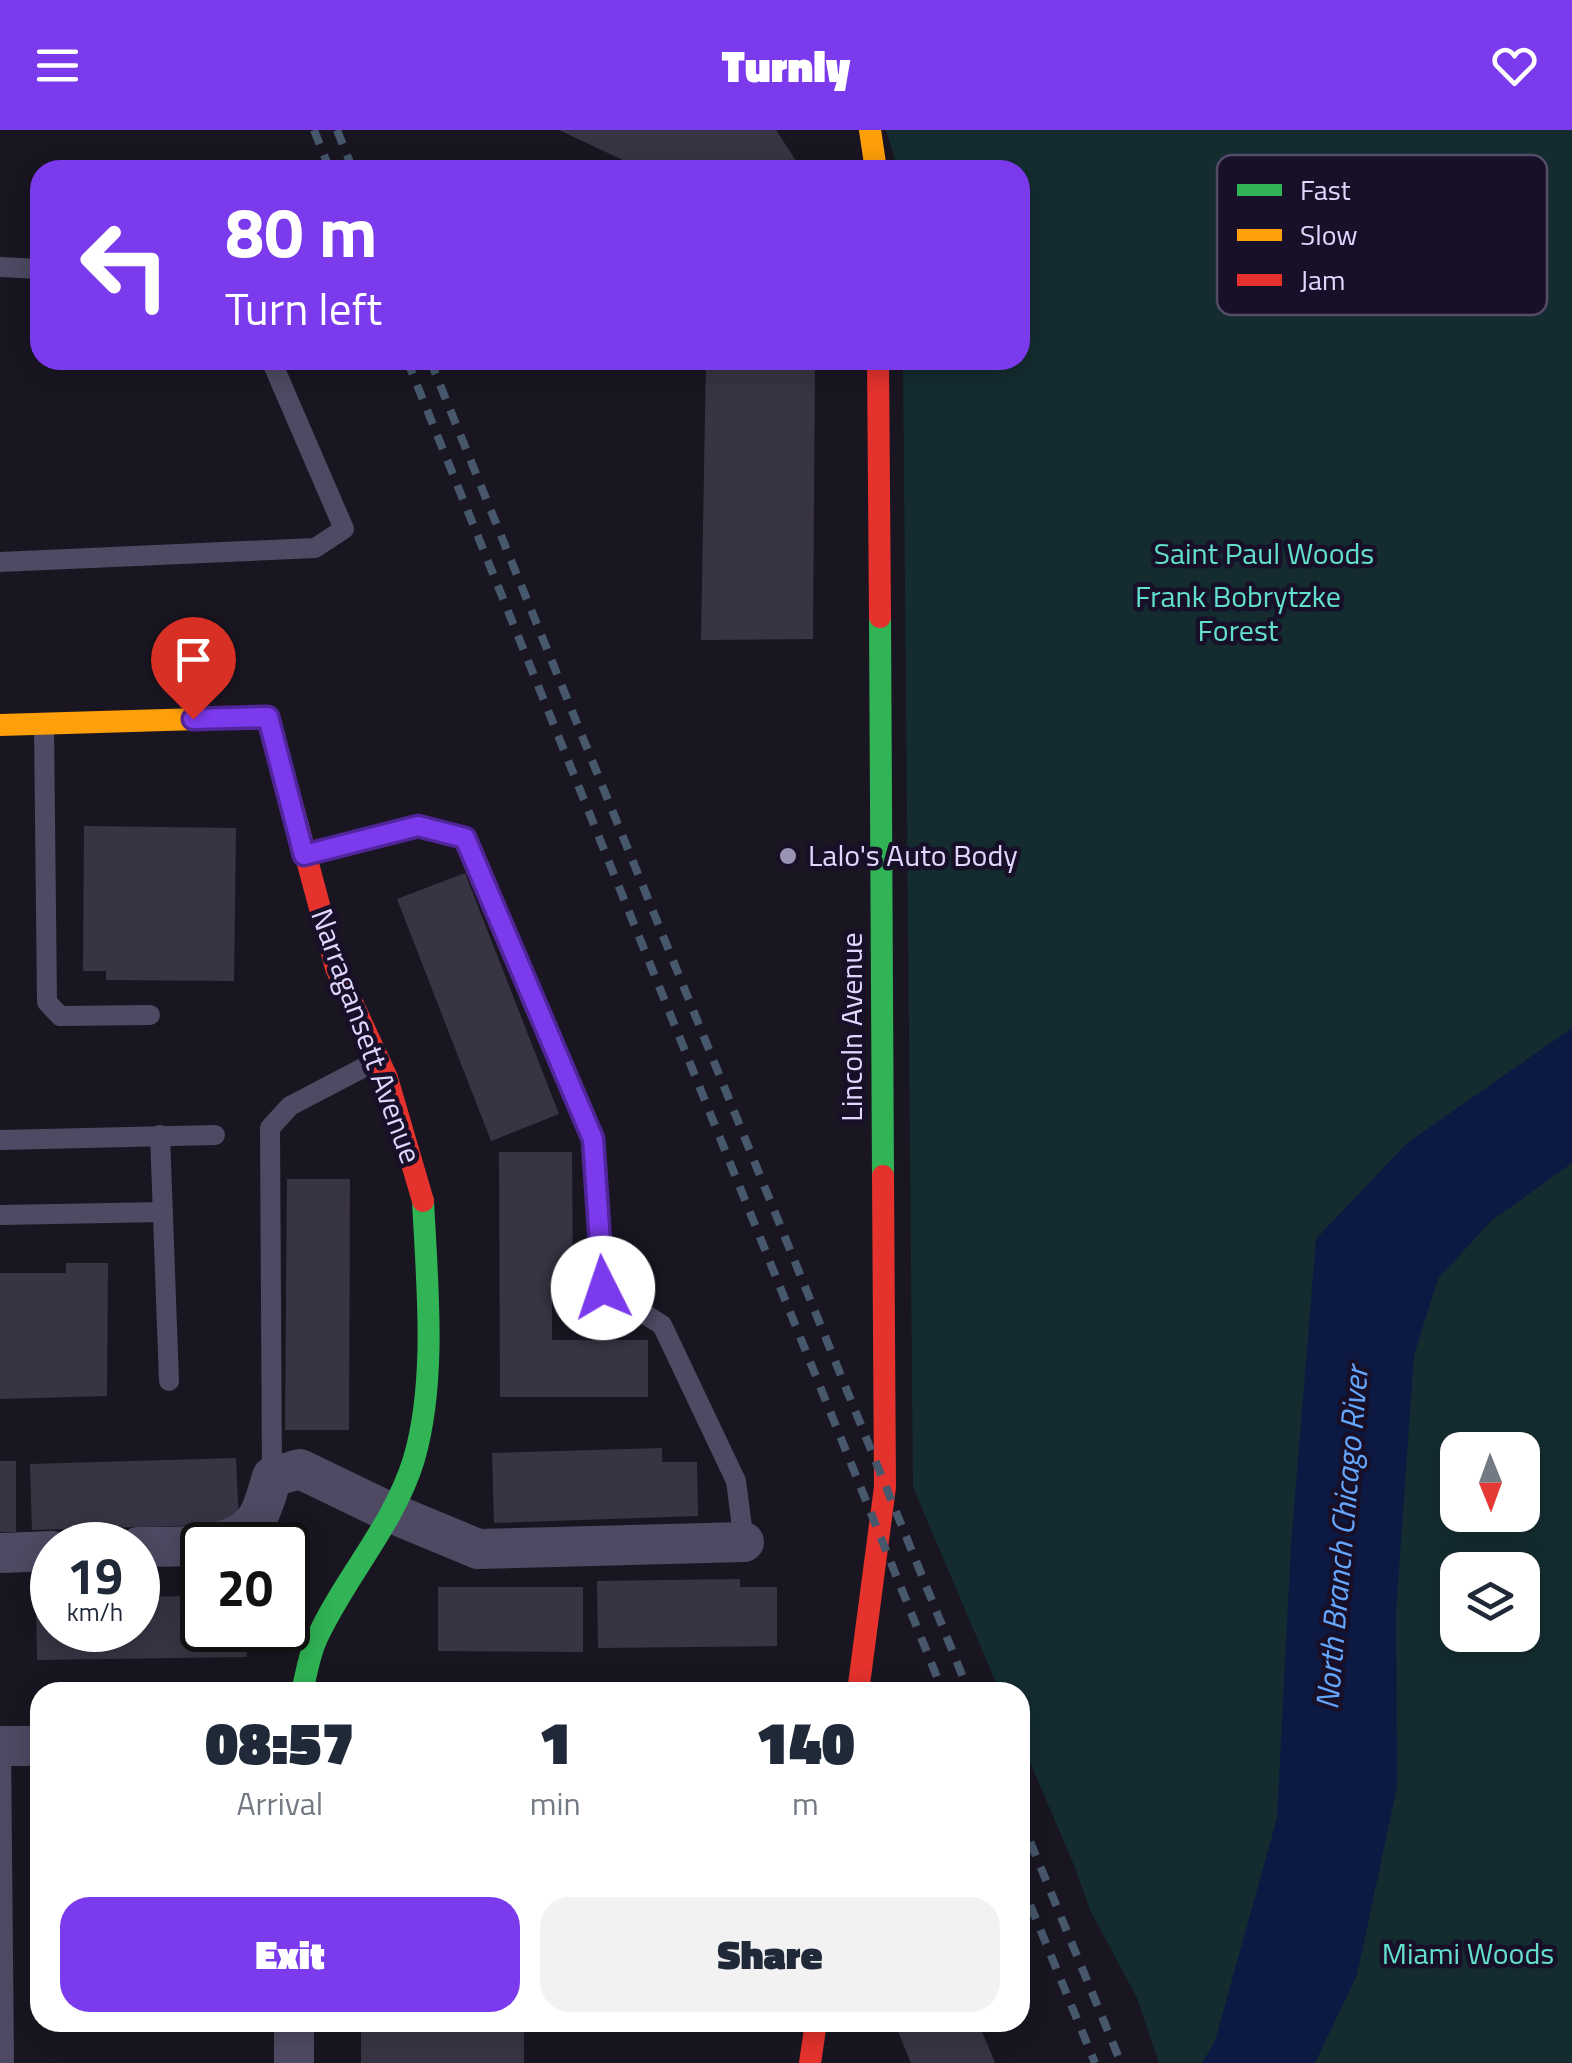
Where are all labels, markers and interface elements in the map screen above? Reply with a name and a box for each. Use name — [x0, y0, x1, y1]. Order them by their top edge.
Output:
text: Turnly — [722, 31, 850, 99]
icon: menu — [30, 38, 85, 93]
icon: heart — [1487, 38, 1542, 93]
legend — [1217, 155, 1547, 315]
text: Fast — [1300, 168, 1351, 211]
text: 80 m — [225, 178, 378, 284]
icon: left — [60, 200, 190, 330]
text: Slow — [1300, 213, 1358, 256]
text: Jam — [1300, 258, 1346, 301]
text: Turn left — [225, 274, 382, 342]
park label: Saint Paul Woods — [1154, 530, 1374, 576]
park label: Frank Bobrytzke Forest — [1135, 573, 1341, 653]
pin — [151, 617, 236, 720]
icon: arrive — [166, 632, 221, 687]
place label: Lalo's Auto Body — [808, 832, 1018, 878]
marker: Lalo's Auto Body — [777, 845, 799, 867]
street label: Narragansett Avenue — [299, 902, 434, 1170]
street label: Lincoln Avenue — [828, 932, 874, 1122]
position arrow — [551, 1236, 655, 1340]
water label: North Branch Chicago River — [1302, 1361, 1380, 1711]
north arrow — [1440, 1432, 1540, 1532]
map controls — [1440, 1432, 1540, 1652]
speed limit sign: 20 — [180, 1522, 310, 1652]
text: 19 — [67, 1537, 123, 1613]
button: layers — [1440, 1552, 1540, 1652]
text: km/h — [67, 1593, 123, 1631]
text: 08:57 — [205, 1696, 354, 1787]
text: 1 — [539, 1696, 572, 1787]
text: 140 — [756, 1696, 855, 1787]
text: Arrival — [236, 1779, 323, 1827]
text: min — [530, 1779, 581, 1827]
text: m — [792, 1779, 819, 1827]
button: Exit — [60, 1897, 520, 2012]
button: Share — [540, 1897, 1000, 2012]
park label: Miami Woods — [1382, 1930, 1554, 1976]

